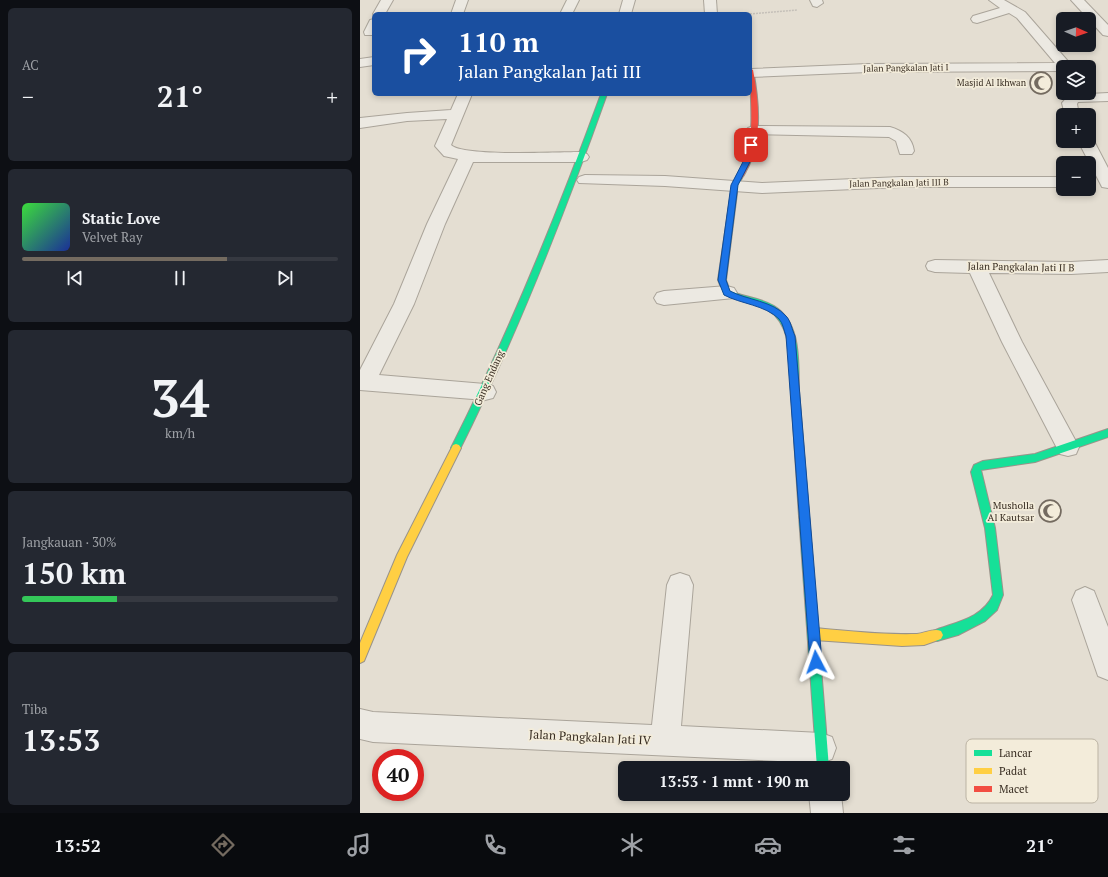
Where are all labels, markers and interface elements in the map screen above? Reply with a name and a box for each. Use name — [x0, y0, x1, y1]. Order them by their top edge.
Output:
north arrow — [1056, 12, 1096, 52]
map controls — [1056, 12, 1096, 196]
text: 110 m — [458, 23, 539, 60]
icon: right — [392, 28, 444, 80]
text: AC — [22, 56, 39, 74]
text: Jalan Pangkalan Jati III — [458, 59, 641, 83]
button: layers — [1056, 60, 1096, 100]
street label: Jalan Pangkalan Jati I — [863, 61, 949, 75]
mosque icon: Masjid Al Ikhwan — [1028, 70, 1054, 96]
text: 21° — [157, 76, 203, 116]
place label: Masjid Al Ikhwan — [957, 77, 1027, 89]
text: − — [22, 82, 34, 111]
text: + — [326, 82, 338, 111]
button: + — [1056, 108, 1096, 148]
pin — [734, 128, 768, 162]
icon: arrive — [740, 134, 762, 156]
button: − — [1056, 156, 1096, 196]
street label: Jalan Pangkalan Jati III B — [849, 176, 949, 190]
text: Static Love — [82, 208, 160, 228]
text: Velvet Ray — [82, 228, 142, 246]
street label: Jalan Pangkalan Jati II B — [967, 260, 1075, 274]
icon: previous — [64, 267, 86, 289]
icon: pause — [169, 267, 191, 289]
icon: next — [274, 267, 296, 289]
street label: Gang Endang — [471, 348, 507, 408]
text: 34 — [151, 363, 209, 432]
text: km/h — [165, 424, 195, 442]
mosque icon: Musholla Al Kautsar — [1037, 498, 1063, 524]
place label: Musholla Al Kautsar — [988, 499, 1034, 524]
text: Jangkauan · 30% — [22, 533, 116, 551]
text: 150 km — [22, 553, 126, 593]
position arrow — [795, 641, 837, 683]
text: Tiba — [22, 700, 48, 718]
text: 13:53 — [22, 720, 100, 760]
street label: Jalan Pangkalan Jati IV — [529, 726, 652, 748]
legend — [966, 739, 1098, 803]
text: Lancar — [999, 746, 1033, 760]
speed limit sign: 40 — [372, 749, 424, 801]
text: Padat — [999, 764, 1027, 778]
text: 13:53 · 1 mnt · 190 m — [659, 771, 809, 791]
text: Macet — [999, 782, 1029, 796]
icon: directions — [209, 831, 237, 859]
icon: music — [345, 831, 373, 859]
icon: phone — [481, 831, 509, 859]
icon: climate — [618, 831, 646, 859]
icon: car — [754, 831, 782, 859]
icon: filters — [890, 831, 918, 859]
text: 13:52 — [54, 833, 101, 857]
text: 21° — [1026, 833, 1054, 857]

